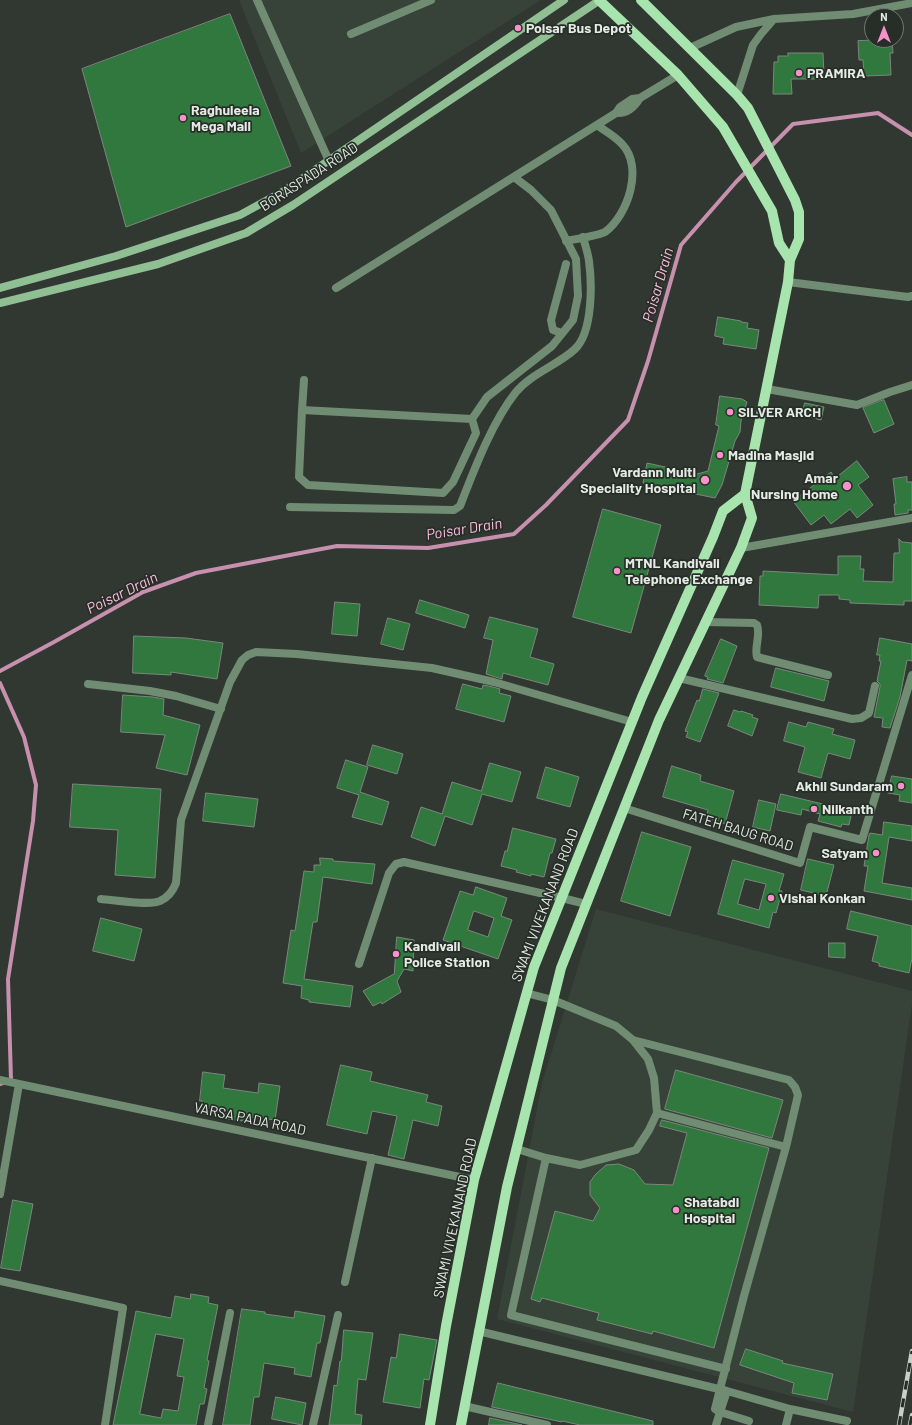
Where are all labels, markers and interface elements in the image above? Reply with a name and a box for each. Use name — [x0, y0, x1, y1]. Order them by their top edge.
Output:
north arrow — [864, 8, 904, 48]
text: N — [880, 10, 888, 23]
place label: Poisar Bus Depot — [526, 20, 631, 36]
marker: Poisar Bus Depot — [513, 23, 523, 33]
place label: PRAMIRA — [807, 65, 865, 81]
marker: PRAMIRA — [794, 68, 804, 78]
place label: Raghuleela Mega Mall — [191, 102, 260, 134]
marker: Raghuleela Mega Mall — [178, 113, 188, 123]
street label: BORASPADA ROAD — [257, 139, 361, 215]
water label: Poisar Drain — [639, 246, 677, 324]
place label: SILVER ARCH — [738, 404, 821, 420]
marker: SILVER ARCH — [725, 407, 735, 417]
place label: Madina Masjid — [728, 447, 814, 463]
marker: Madina Masjid — [715, 450, 725, 460]
place label: Vardann Multi Speciality Hospital — [580, 464, 696, 496]
place label: Amar Nursing Home — [751, 470, 838, 502]
marker: Vardann Multi Speciality Hospital — [699, 474, 711, 486]
marker: Amar Nursing Home — [841, 480, 853, 492]
water label: Poisar Drain — [425, 514, 503, 544]
place label: MTNL Kandivali Telephone Exchange — [625, 555, 753, 588]
marker: MTNL Kandivali Telephone Exchange — [612, 566, 622, 576]
water label: Poisar Drain — [84, 568, 160, 618]
place label: Akhil Sundaram — [795, 778, 893, 794]
marker: Akhil Sundaram — [896, 781, 906, 791]
place label: Nilkanth — [822, 801, 874, 817]
marker: Nilkanth — [809, 804, 819, 814]
street label: FATEH BAUG ROAD — [681, 805, 795, 855]
street label: SWAMI VIVEKANAND ROAD — [508, 826, 582, 984]
place label: Satyam — [821, 845, 868, 861]
marker: Satyam — [871, 848, 881, 858]
place label: Vishal Konkan — [779, 890, 865, 906]
marker: Vishal Konkan — [766, 893, 776, 903]
place label: Kandivali Police Station — [404, 938, 490, 970]
marker: Kandivali Police Station — [391, 949, 401, 959]
street label: VARSA PADA ROAD — [193, 1099, 307, 1139]
street label: SWAMI VIVEKANAND ROAD — [430, 1137, 480, 1299]
place label: Shatabdi Hospital — [684, 1194, 739, 1226]
marker: Shatabdi Hospital — [671, 1205, 681, 1215]

